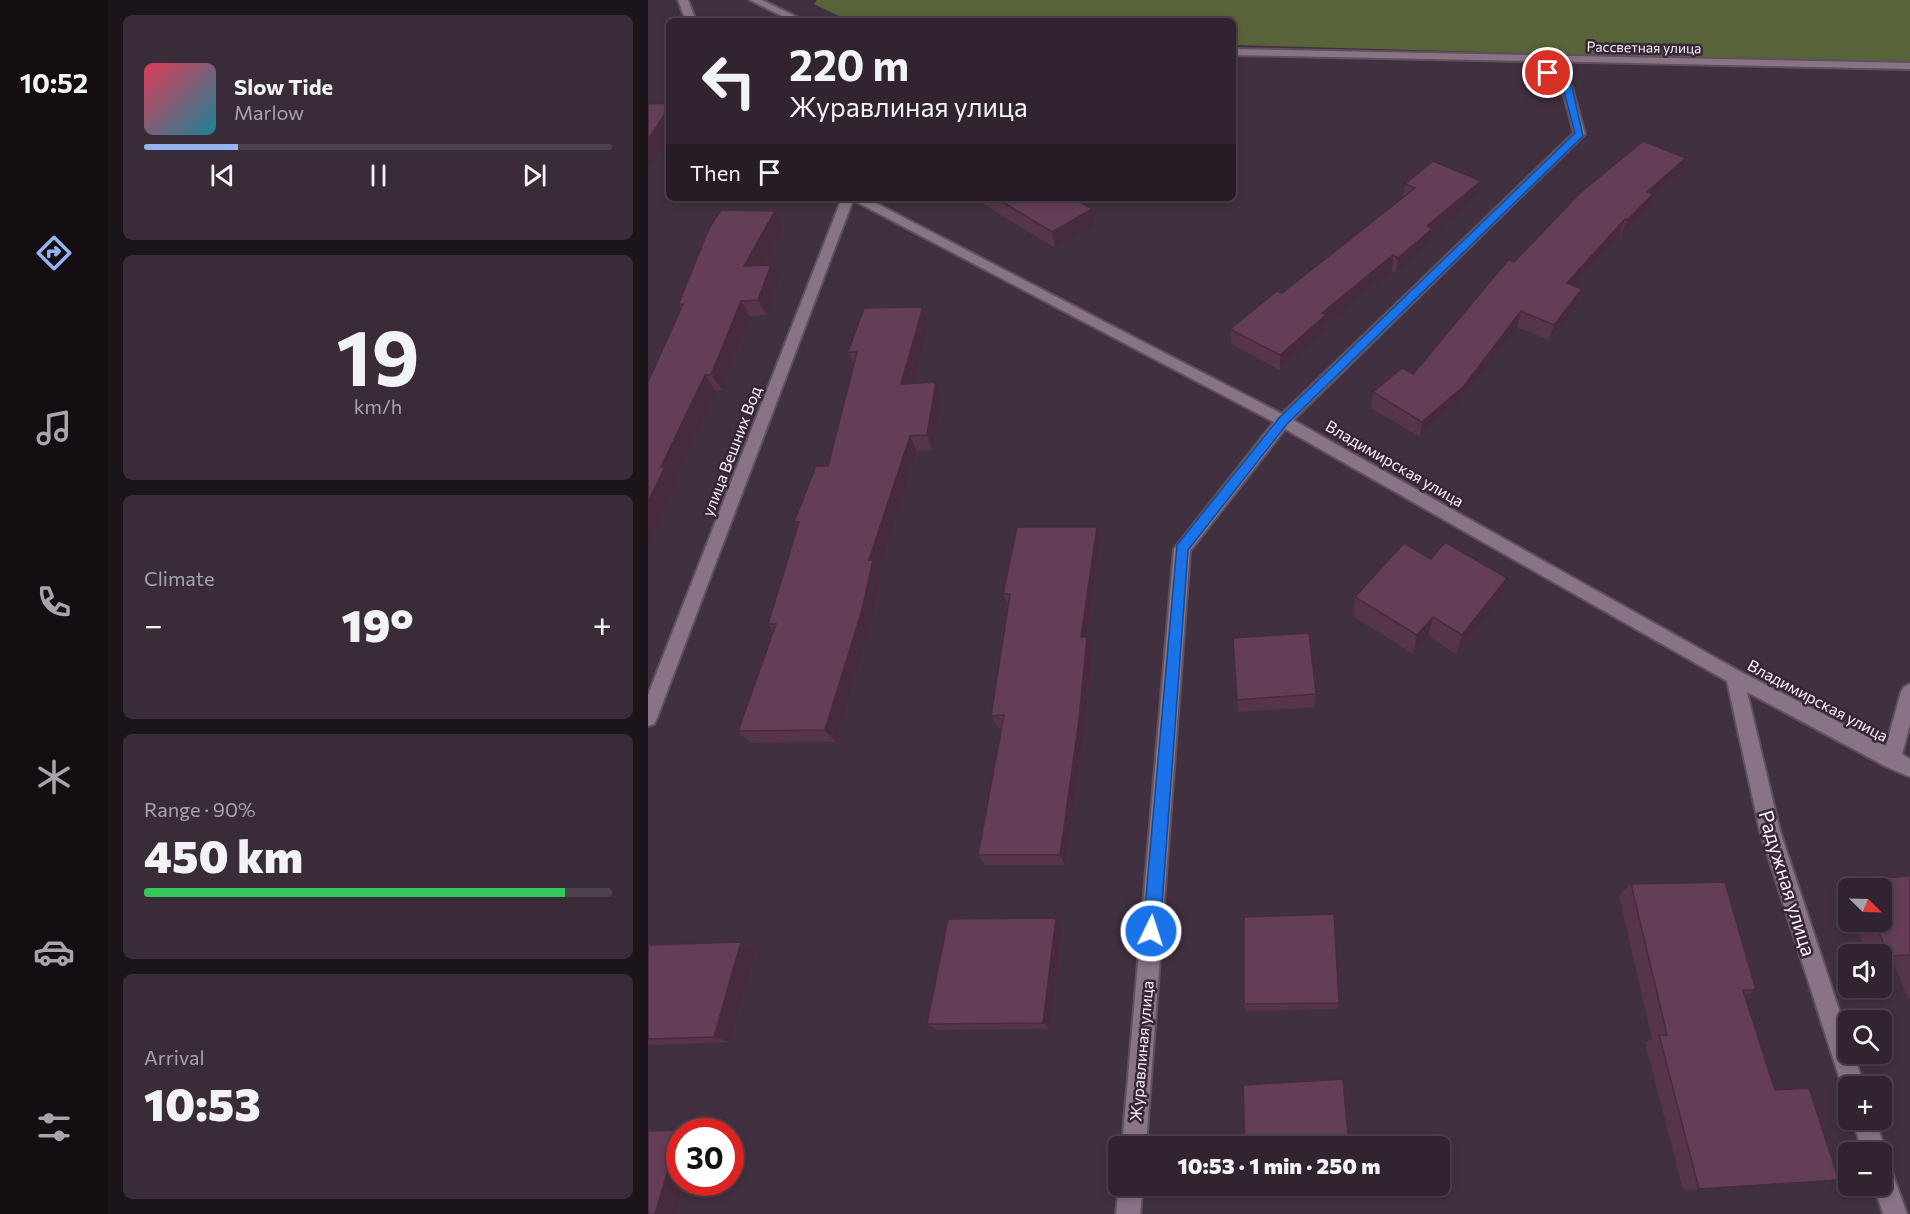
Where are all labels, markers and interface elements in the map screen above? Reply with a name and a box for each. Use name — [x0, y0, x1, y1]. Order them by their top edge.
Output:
street label: Рассветная улица — [1586, 37, 1702, 57]
text: 220 m — [789, 38, 909, 90]
icon: left — [690, 42, 768, 120]
pin — [1522, 47, 1573, 98]
icon: arrive — [1531, 56, 1564, 89]
text: 10:52 — [20, 66, 88, 99]
text: Slow Tide — [234, 73, 333, 100]
text: Журавлиная улица — [789, 90, 1028, 123]
text: Marlow — [234, 100, 304, 124]
icon: arrive — [753, 156, 786, 189]
icon: previous — [206, 159, 239, 192]
icon: pause — [362, 159, 395, 192]
icon: next — [518, 159, 551, 192]
text: Then — [690, 159, 741, 186]
icon: directions — [33, 232, 75, 274]
text: 19 — [336, 307, 420, 402]
street label: улица Вешних Вод — [697, 383, 765, 519]
text: km/h — [354, 394, 402, 418]
icon: music — [33, 407, 75, 449]
street label: Владимирская улица — [1323, 416, 1467, 510]
text: Climate — [144, 566, 214, 590]
icon: phone — [33, 581, 75, 623]
text: 19° — [342, 596, 414, 651]
text: − — [144, 603, 163, 644]
text: + — [593, 603, 612, 644]
street label: Владимирская улица — [1745, 655, 1891, 745]
icon: climate — [33, 756, 75, 798]
text: Range · 90% — [144, 797, 256, 821]
street label: Радужная улица — [1754, 807, 1822, 959]
text: 450 km — [144, 827, 303, 882]
north arrow — [1838, 878, 1892, 932]
map controls — [1838, 878, 1892, 1196]
position arrow — [1119, 899, 1183, 963]
icon: car — [33, 931, 75, 973]
button: sound — [1838, 944, 1892, 998]
street label: Журавлиная улица — [1125, 980, 1157, 1122]
button: search — [1838, 1010, 1892, 1064]
text: Arrival — [144, 1045, 205, 1069]
text: 10:53 — [144, 1075, 261, 1130]
button: + — [1838, 1076, 1892, 1130]
icon: filters — [33, 1106, 75, 1148]
speed limit sign: 30 — [666, 1118, 744, 1196]
button: − — [1838, 1142, 1892, 1196]
text: 10:53 · 1 min · 250 m — [1178, 1152, 1380, 1179]

